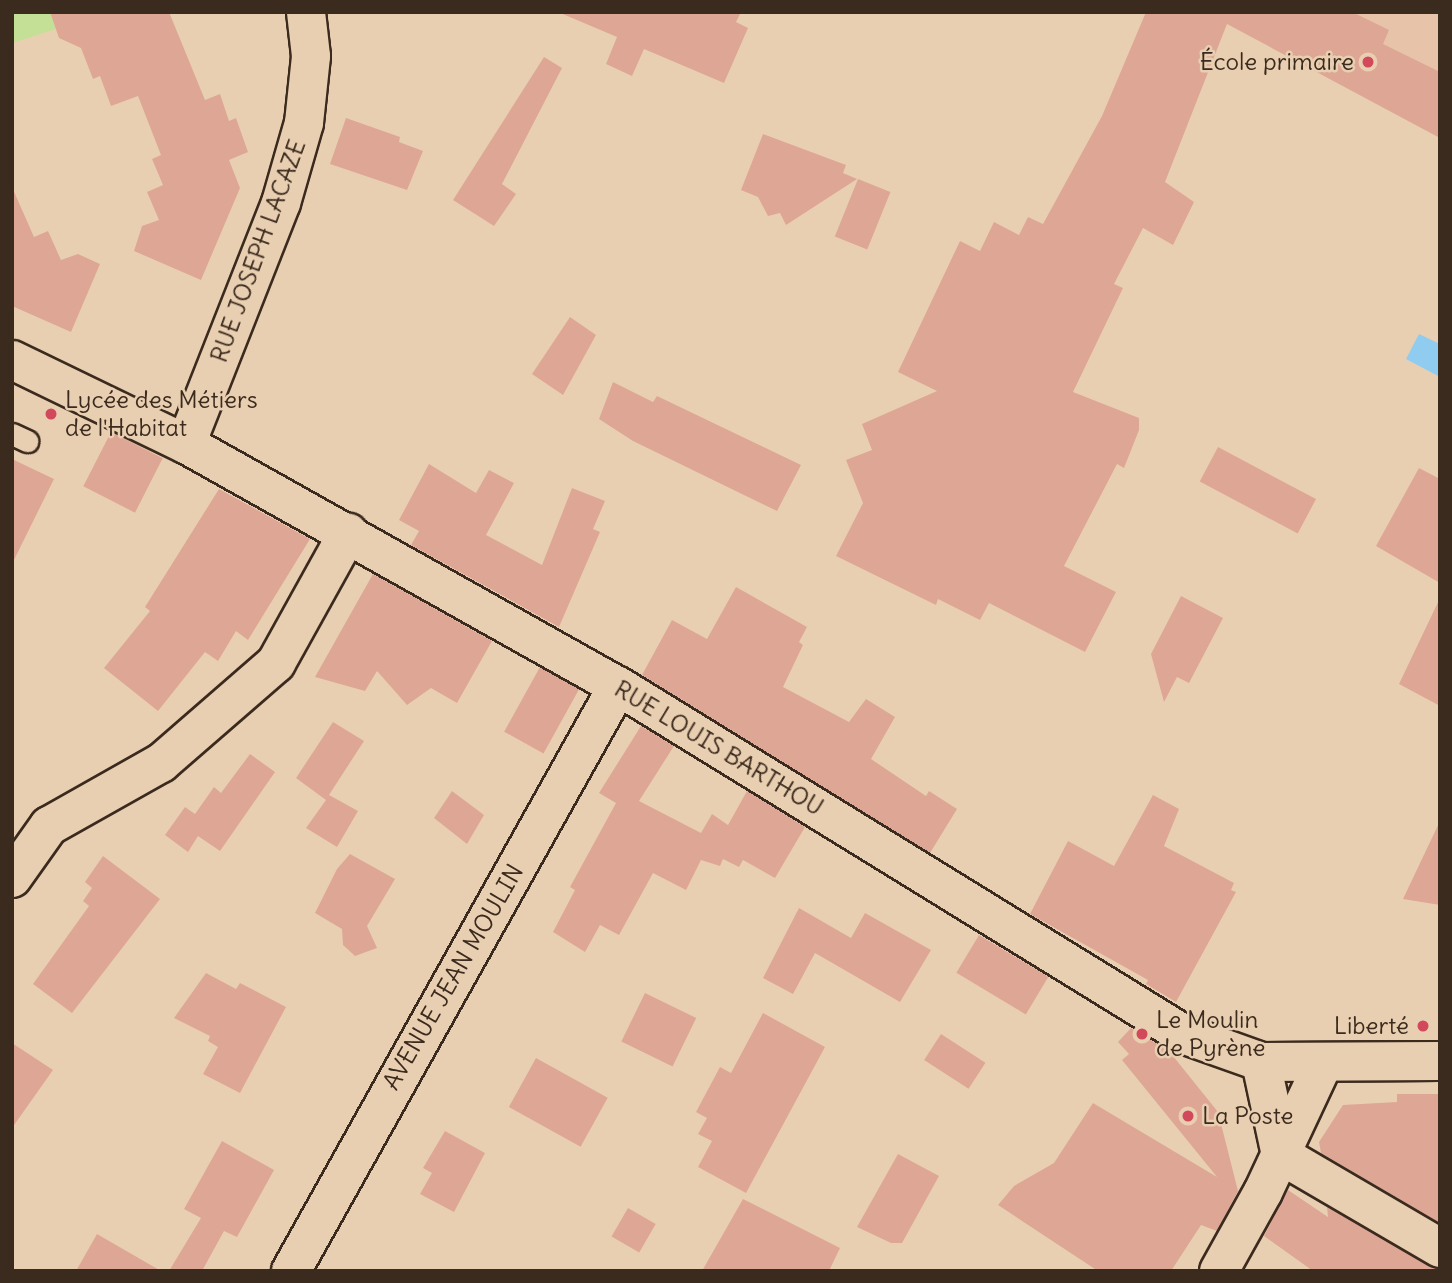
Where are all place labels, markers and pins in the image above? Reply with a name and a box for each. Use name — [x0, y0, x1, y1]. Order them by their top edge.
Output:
place label: École primaire — [1200, 48, 1354, 76]
marker: École primaire — [1360, 54, 1376, 70]
place label: Lycée des Métiers de l'Habitat — [65, 386, 258, 442]
marker: Lycée des Métiers de l'Habitat — [43, 406, 59, 422]
place label: Le Moulin de Pyrène — [1156, 1006, 1266, 1062]
place label: Liberté — [1334, 1012, 1409, 1040]
marker: Liberté — [1415, 1018, 1431, 1034]
marker: Le Moulin de Pyrène — [1134, 1026, 1150, 1042]
place label: La Poste — [1202, 1102, 1293, 1130]
marker: La Poste — [1180, 1108, 1196, 1124]

